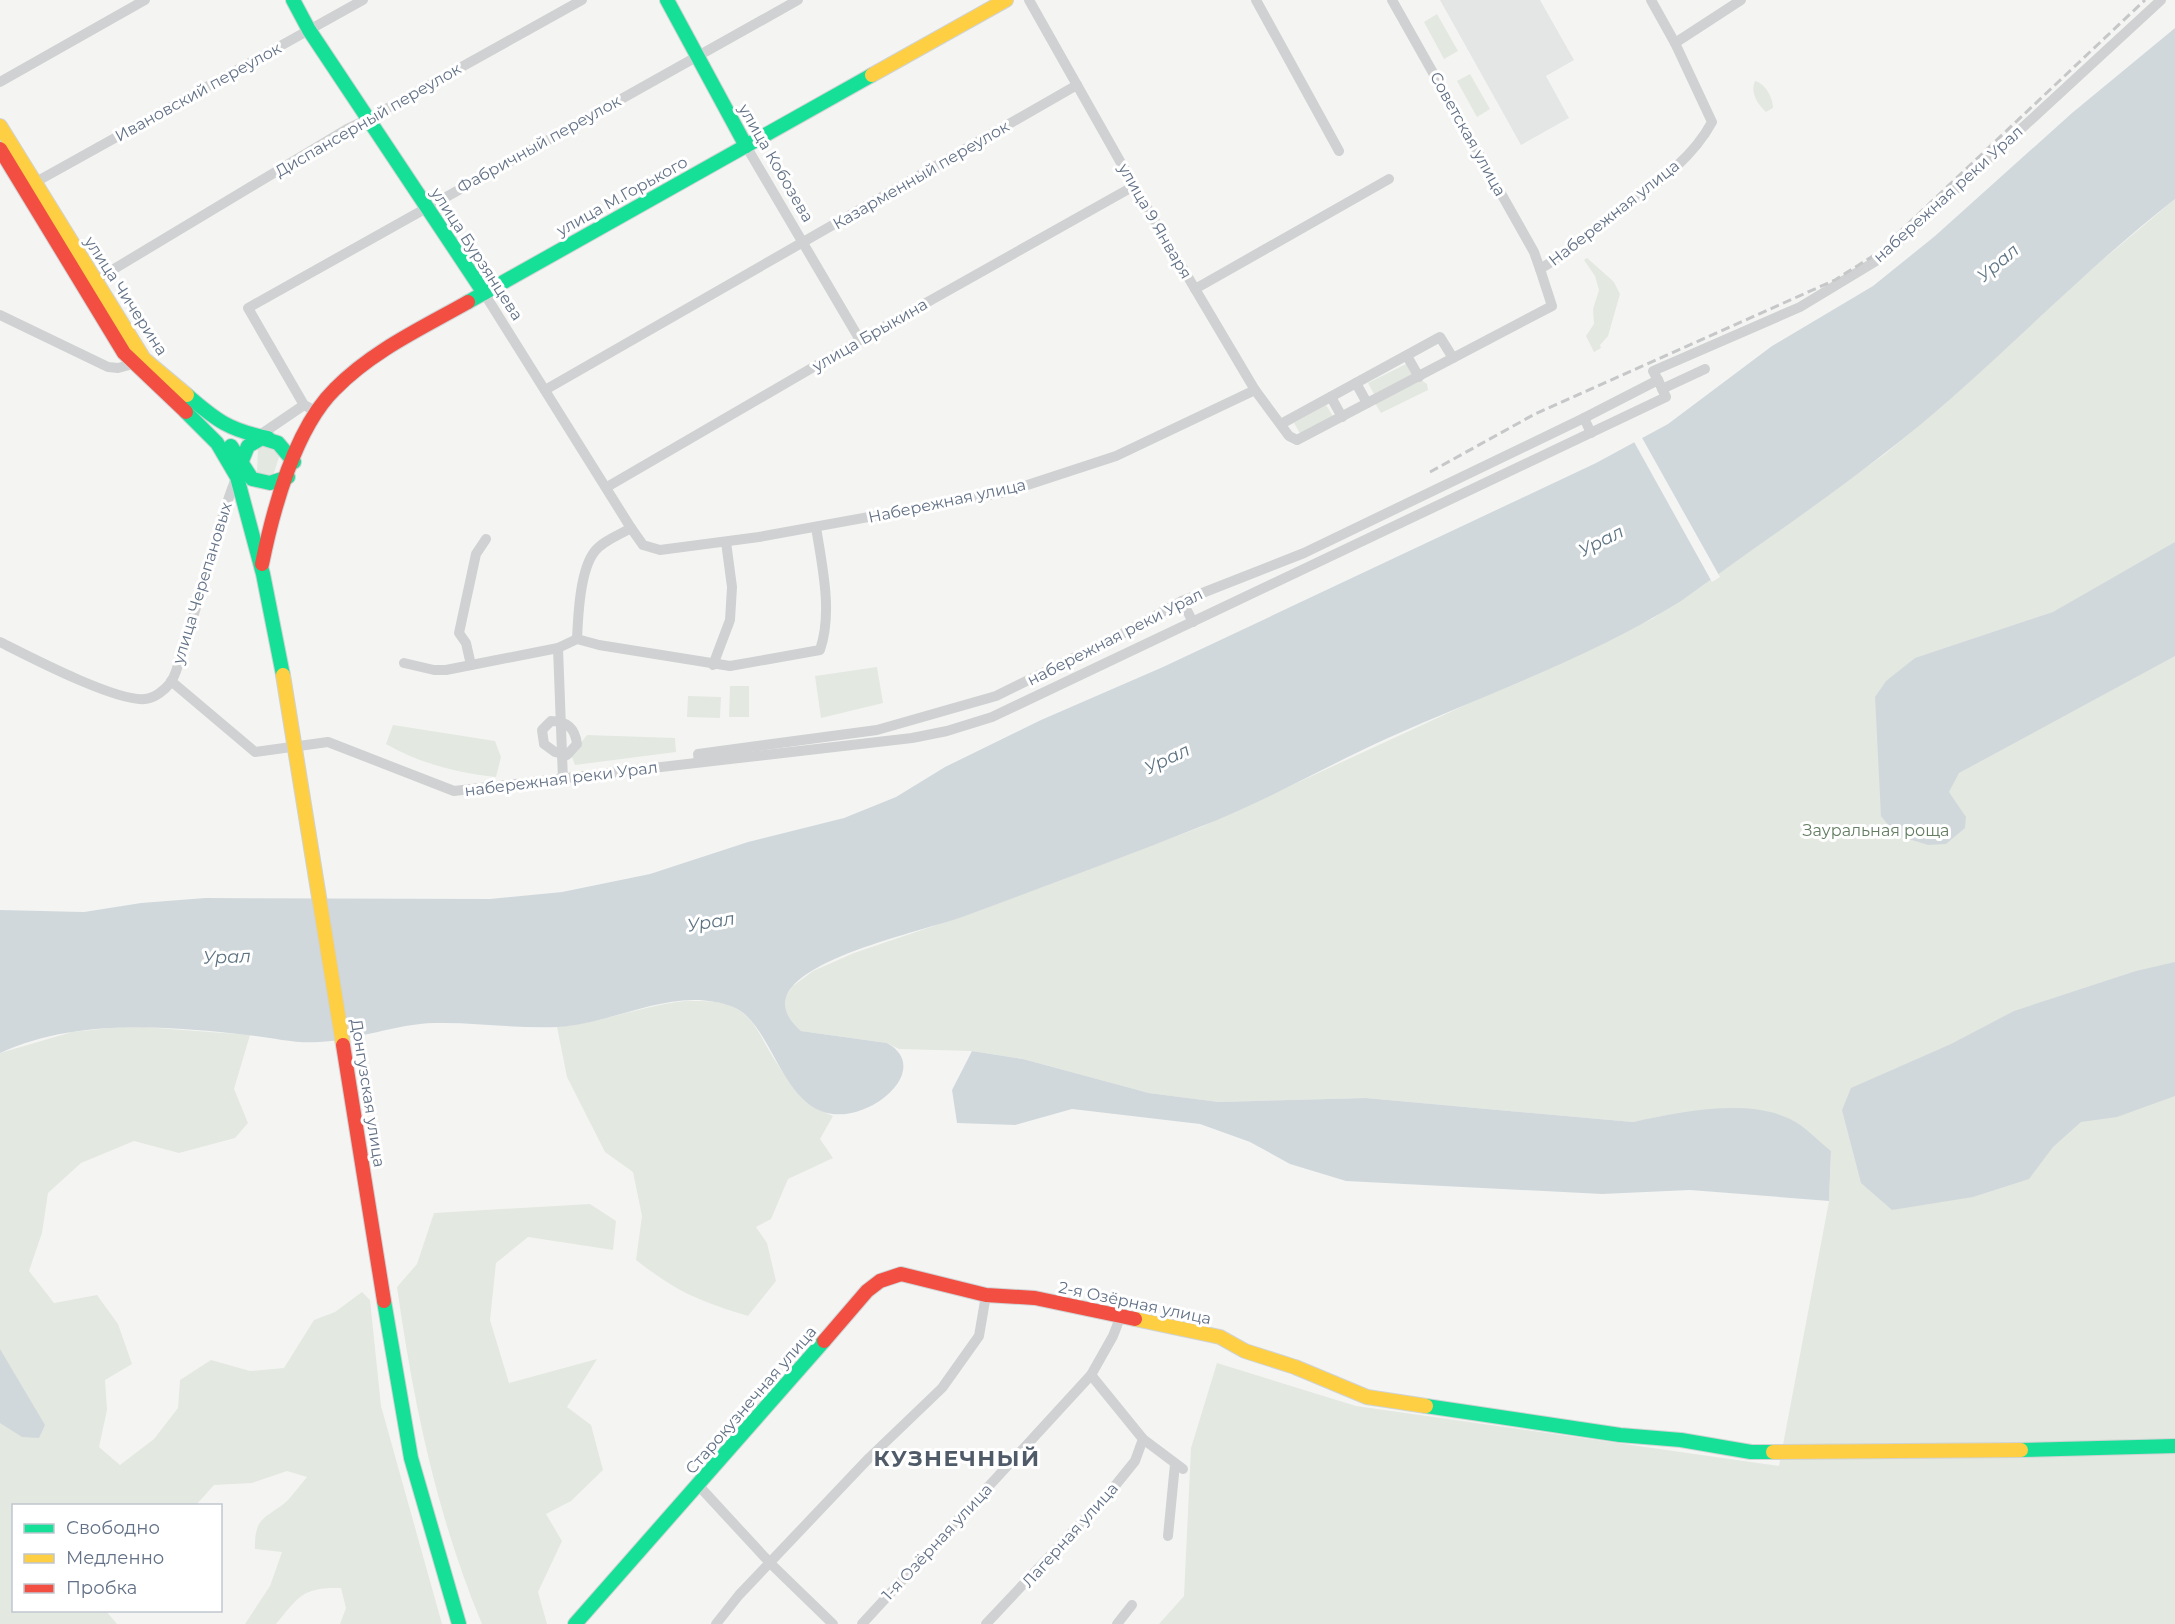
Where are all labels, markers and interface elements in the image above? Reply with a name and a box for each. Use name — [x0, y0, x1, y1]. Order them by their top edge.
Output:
street label: Ивановский переулок — [112, 38, 285, 146]
street label: Диспансерный переулок — [272, 59, 465, 181]
street label: Советская улица — [1426, 69, 1510, 199]
street label: Фабричный переулок — [454, 91, 625, 197]
street label: улица Кобозева — [734, 100, 818, 225]
street label: Казарменный переулок — [829, 116, 1013, 233]
street label: набережная реки Урал — [1869, 122, 2027, 266]
street label: улица М.Горького — [552, 152, 691, 240]
street label: Набережная улица — [1545, 156, 1683, 270]
street label: улица 9 Января — [1114, 159, 1196, 282]
street label: улица Бурзянцева — [426, 183, 527, 324]
street label: улица Чичерина — [80, 232, 172, 359]
water label: Урал — [1973, 239, 2023, 287]
street label: улица Брыкина — [808, 294, 931, 376]
street label: Набережная улица — [866, 475, 1028, 527]
street label: улица Черепановых — [168, 499, 236, 667]
water label: Урал — [1575, 520, 1627, 562]
street label: набережная реки Урал — [1024, 584, 1206, 690]
water label: Урал — [1141, 739, 1193, 779]
street label: набережная реки Урал — [463, 758, 659, 800]
park label: Зауральная роща — [1803, 821, 1949, 840]
water label: Урал — [686, 907, 736, 937]
water label: Урал — [203, 945, 251, 969]
street label: Донгузская улица — [347, 1018, 389, 1168]
street label: 2-я Озёрная улица — [1057, 1278, 1213, 1328]
street label: Старокузнечная улица — [682, 1322, 820, 1478]
district label: КУЗНЕЧНЫЙ — [874, 1445, 1040, 1472]
street label: Лагерная улица — [1018, 1479, 1122, 1591]
street label: 1-я Озёрная улица — [878, 1480, 996, 1604]
legend — [12, 1504, 222, 1612]
text: Свободно — [66, 1517, 160, 1539]
text: Медленно — [66, 1547, 164, 1569]
text: Пробка — [66, 1577, 137, 1599]

